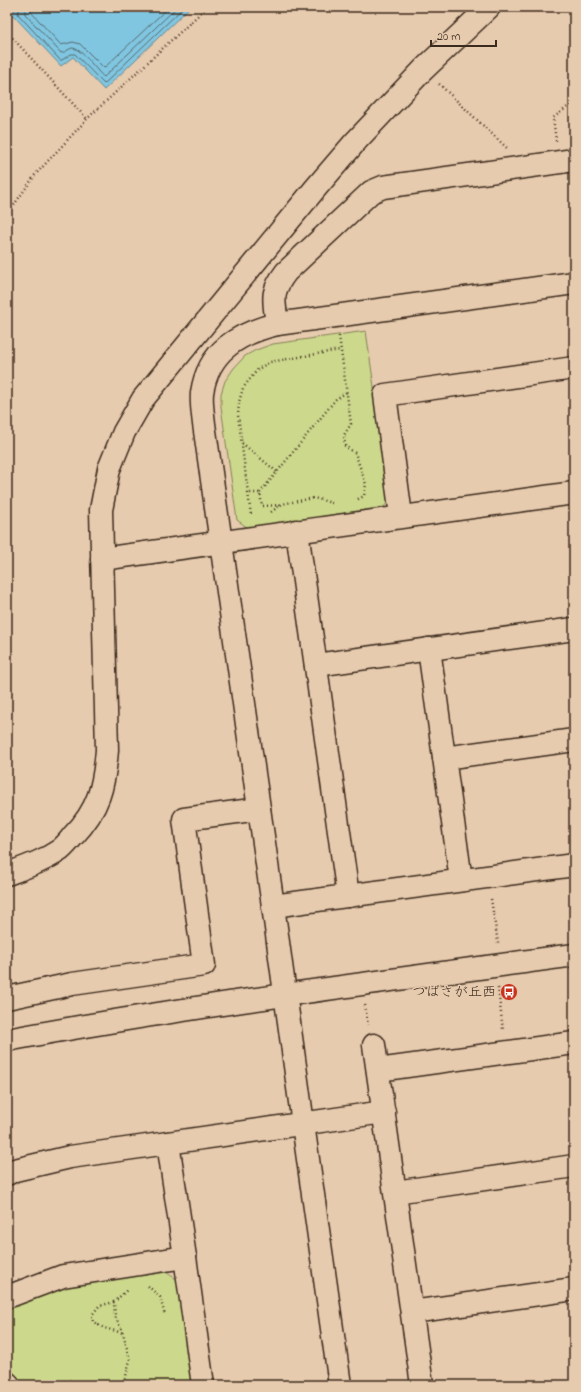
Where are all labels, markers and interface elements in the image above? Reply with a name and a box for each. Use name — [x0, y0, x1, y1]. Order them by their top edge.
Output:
scale bar — [431, 22, 496, 48]
text: 20 m — [437, 28, 460, 46]
place label: つばさが丘西 — [412, 982, 496, 1003]
bus stop icon: つばさが丘西 — [499, 982, 519, 1002]

